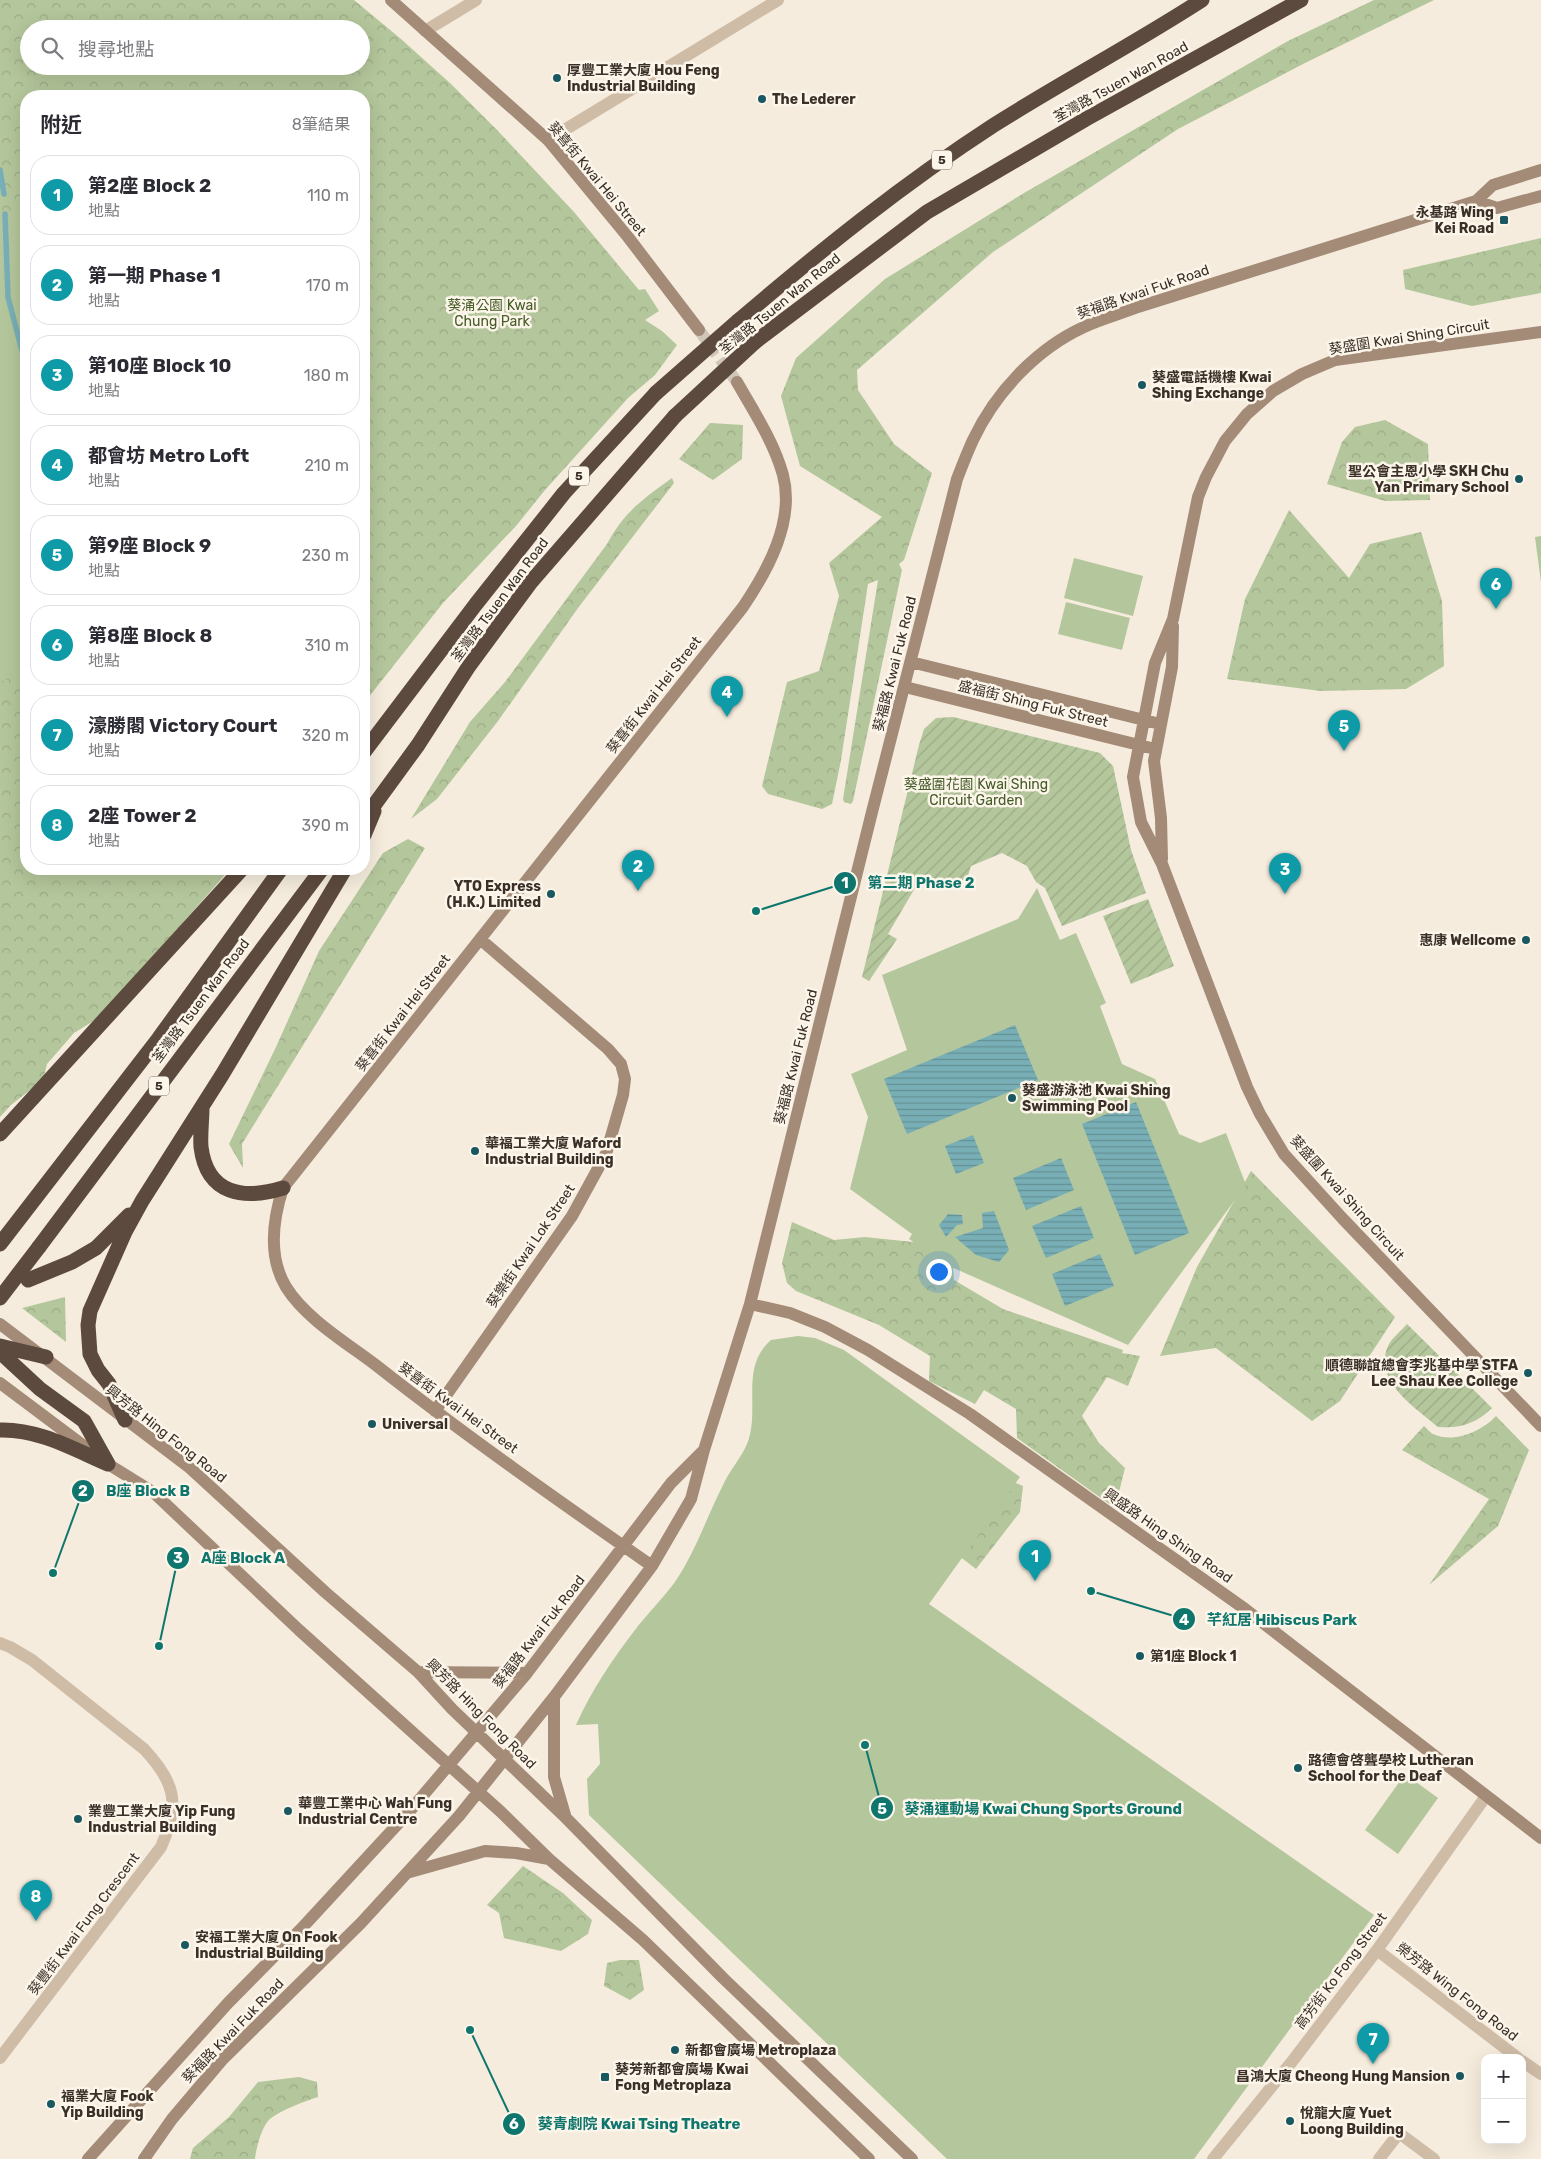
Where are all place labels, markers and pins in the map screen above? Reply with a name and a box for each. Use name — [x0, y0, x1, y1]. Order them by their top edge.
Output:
place label: 厚豐工業大廈 Hou Feng Industrial Building — [567, 62, 720, 95]
marker: 厚豐工業大廈 Hou Feng Industrial Building — [551, 72, 563, 84]
place label: The Lederer — [772, 91, 856, 108]
marker: The Lederer — [756, 93, 768, 105]
place label: 永基路 Wing Kei Road — [1416, 204, 1494, 237]
marker: 永基路 Wing Kei Road — [1498, 214, 1510, 226]
place label: 葵盛電話機樓 Kwai Shing Exchange — [1152, 369, 1271, 402]
marker: 葵盛電話機樓 Kwai Shing Exchange — [1136, 379, 1148, 391]
place label: 聖公會主恩小學 SKH Chu Yan Primary School — [1348, 463, 1509, 496]
marker: 聖公會主恩小學 SKH Chu Yan Primary School — [1513, 473, 1525, 485]
pin: 6 — [1480, 568, 1512, 609]
pin: 4 — [711, 676, 743, 717]
pin: 5 — [1328, 710, 1360, 751]
pin: 2 — [622, 850, 654, 891]
pin: 3 — [1269, 853, 1301, 894]
callout: 第二期 Phase 2 — [832, 868, 985, 898]
place label: YTO Express (H.K.) Limited — [446, 878, 541, 911]
marker: YTO Express (H.K.) Limited — [545, 888, 557, 900]
place label: 惠康 Wellcome — [1419, 932, 1516, 949]
marker: 惠康 Wellcome — [1520, 934, 1532, 946]
place label: 葵盛游泳池 Kwai Shing Swimming Pool — [1022, 1082, 1171, 1115]
marker: 葵盛游泳池 Kwai Shing Swimming Pool — [1006, 1092, 1018, 1104]
place label: 華福工業大廈 Waford Industrial Building — [485, 1135, 621, 1168]
marker: 華福工業大廈 Waford Industrial Building — [469, 1145, 481, 1157]
place label: 順德聯誼總會李兆基中學 STFA Lee Shau Kee College — [1325, 1357, 1518, 1390]
marker: 順德聯誼總會李兆基中學 STFA Lee Shau Kee College — [1522, 1367, 1534, 1379]
place label: Universal — [382, 1416, 448, 1433]
marker: Universal — [366, 1418, 378, 1430]
callout: B座 Block B — [71, 1476, 200, 1506]
pin: 1 — [1019, 1540, 1051, 1581]
callout: A座 Block A — [165, 1543, 295, 1573]
callout: 芊紅居 Hibiscus Park — [1172, 1604, 1367, 1634]
place label: 第1座 Block 1 — [1150, 1648, 1237, 1665]
marker: 第1座 Block 1 — [1134, 1650, 1146, 1662]
place label: 路德會啓聾學校 Lutheran School for the Deaf — [1308, 1752, 1474, 1785]
marker: 路德會啓聾學校 Lutheran School for the Deaf — [1292, 1762, 1304, 1774]
callout: 葵涌運動場 Kwai Chung Sports Ground — [870, 1793, 1192, 1823]
place label: 華豐工業中心 Wah Fung Industrial Centre — [298, 1795, 452, 1828]
place label: 業豐工業大廈 Yip Fung Industrial Building — [88, 1803, 236, 1836]
marker: 華豐工業中心 Wah Fung Industrial Centre — [282, 1805, 294, 1817]
marker: 業豐工業大廈 Yip Fung Industrial Building — [72, 1813, 84, 1825]
pin: 8 — [20, 1880, 52, 1921]
place label: 安福工業大廈 On Fook Industrial Building — [195, 1929, 339, 1962]
marker: 安福工業大廈 On Fook Industrial Building — [179, 1939, 191, 1951]
pin: 7 — [1357, 2023, 1389, 2064]
place label: 新都會廣場 Metroplaza — [685, 2042, 836, 2059]
marker: 新都會廣場 Metroplaza — [669, 2044, 681, 2056]
place label: 葵芳新都會廣場 Kwai Fong Metroplaza — [615, 2061, 748, 2094]
place label: 昌鴻大廈 Cheong Hung Mansion — [1236, 2068, 1450, 2085]
marker: 昌鴻大廈 Cheong Hung Mansion — [1454, 2070, 1466, 2082]
marker: 葵芳新都會廣場 Kwai Fong Metroplaza — [599, 2071, 611, 2083]
place label: 福業大廈 Fook Yip Building — [61, 2088, 155, 2121]
marker: 福業大廈 Fook Yip Building — [45, 2098, 57, 2110]
place label: 悅龍大廈 Yuet Loong Building — [1300, 2105, 1404, 2138]
callout: 葵青劇院 Kwai Tsing Theatre — [502, 2109, 751, 2139]
marker: 悅龍大廈 Yuet Loong Building — [1284, 2115, 1296, 2127]

